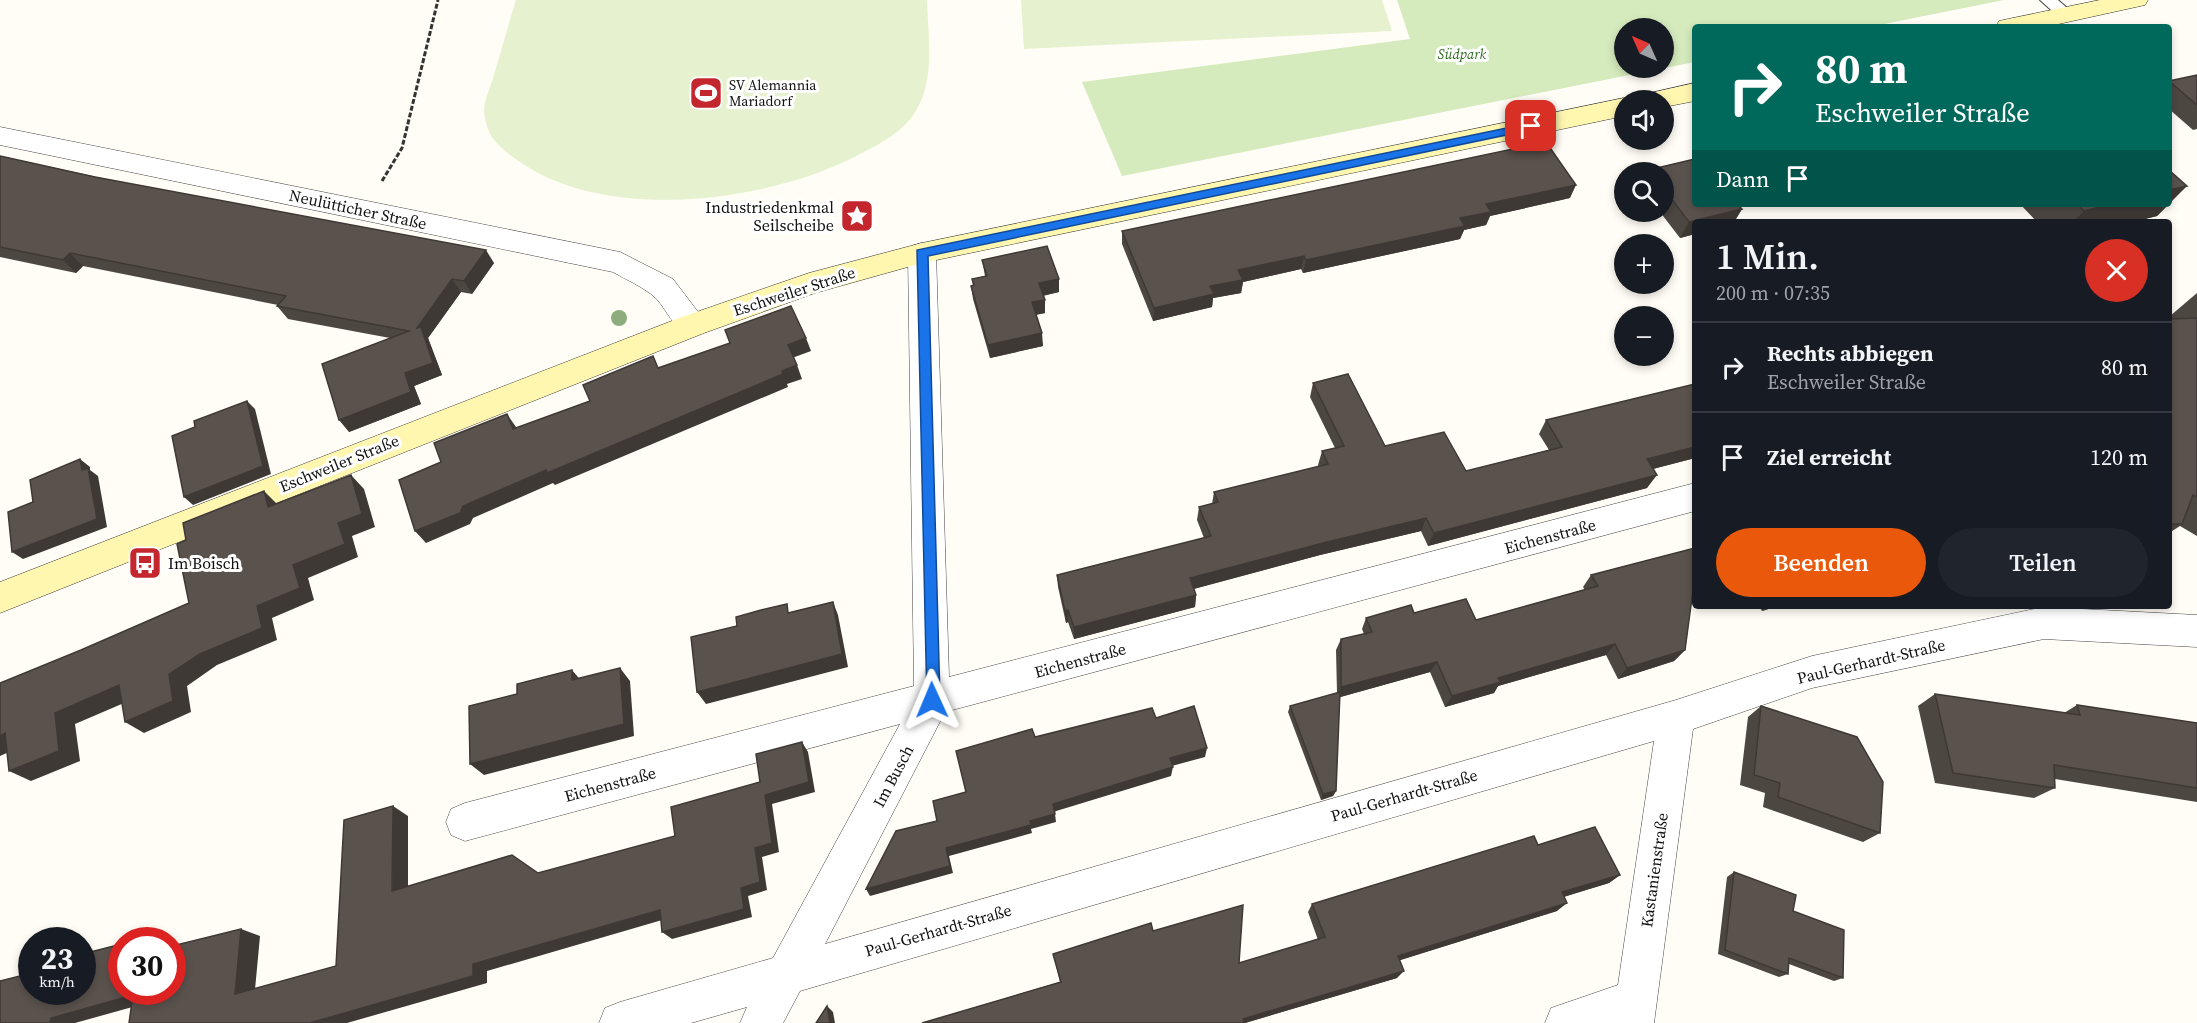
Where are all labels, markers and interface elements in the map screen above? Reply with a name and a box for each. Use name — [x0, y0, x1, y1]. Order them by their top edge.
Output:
north arrow — [1614, 18, 1674, 78]
map controls — [1614, 18, 1674, 366]
text: 80 m — [1815, 39, 1908, 97]
park label: Südpark — [1438, 44, 1487, 64]
icon: right — [1716, 48, 1794, 126]
sports icon: SV Alemannia Mariadorf — [688, 75, 724, 111]
place label: SV Alemannia Mariadorf — [729, 75, 817, 111]
button: sound — [1614, 90, 1674, 150]
text: Eschweiler Straße — [1815, 94, 2030, 131]
pin — [1505, 100, 1556, 151]
icon: arrive — [1514, 109, 1547, 142]
button: search — [1614, 162, 1674, 222]
icon: arrive — [1781, 162, 1814, 195]
text: Dann — [1716, 164, 1769, 194]
street label: Neulütticher Straße — [287, 184, 429, 234]
place label: Industriedenkmal Seilscheibe — [705, 196, 834, 236]
place icon: Industriedenkmal Seilscheibe — [839, 198, 875, 234]
text: 1 Min. — [1716, 232, 1819, 281]
button: + — [1614, 234, 1674, 294]
button: close — [2085, 239, 2148, 302]
street label: Eschweiler Straße — [730, 261, 858, 321]
text: 200 m · 07:35 — [1716, 279, 1830, 307]
button: − — [1614, 306, 1674, 366]
text: Rechts abbiegen — [1767, 338, 1934, 368]
icon: right — [1716, 351, 1749, 384]
text: 80 m — [2101, 352, 2148, 382]
text: Eschweiler Straße — [1767, 368, 1926, 396]
street label: Eschweiler Straße — [276, 429, 402, 497]
icon: arrive — [1716, 441, 1749, 474]
text: Ziel erreicht — [1767, 442, 1891, 472]
text: 120 m — [2090, 442, 2148, 472]
street label: Eichenstraße — [1502, 513, 1598, 559]
button: Beenden — [1716, 528, 1926, 597]
button: Teilen — [1938, 528, 2148, 597]
bus stop icon: Im Boisch — [127, 545, 163, 581]
place label: Im Boisch — [168, 552, 240, 574]
street label: Paul-Gerhardt-Straße — [1795, 633, 1947, 689]
street label: Eichenstraße — [1032, 637, 1128, 683]
position arrow — [900, 668, 964, 732]
street label: Im Busch — [867, 741, 919, 811]
street label: Eichenstraße — [562, 761, 658, 807]
street label: Paul-Gerhardt-Straße — [1328, 764, 1480, 826]
street label: Kastanienstraße — [1635, 811, 1673, 929]
street label: Paul-Gerhardt-Straße — [862, 899, 1014, 961]
speed limit sign: 30 — [108, 927, 186, 1005]
text: 23 — [41, 938, 73, 979]
text: km/h — [39, 971, 75, 992]

